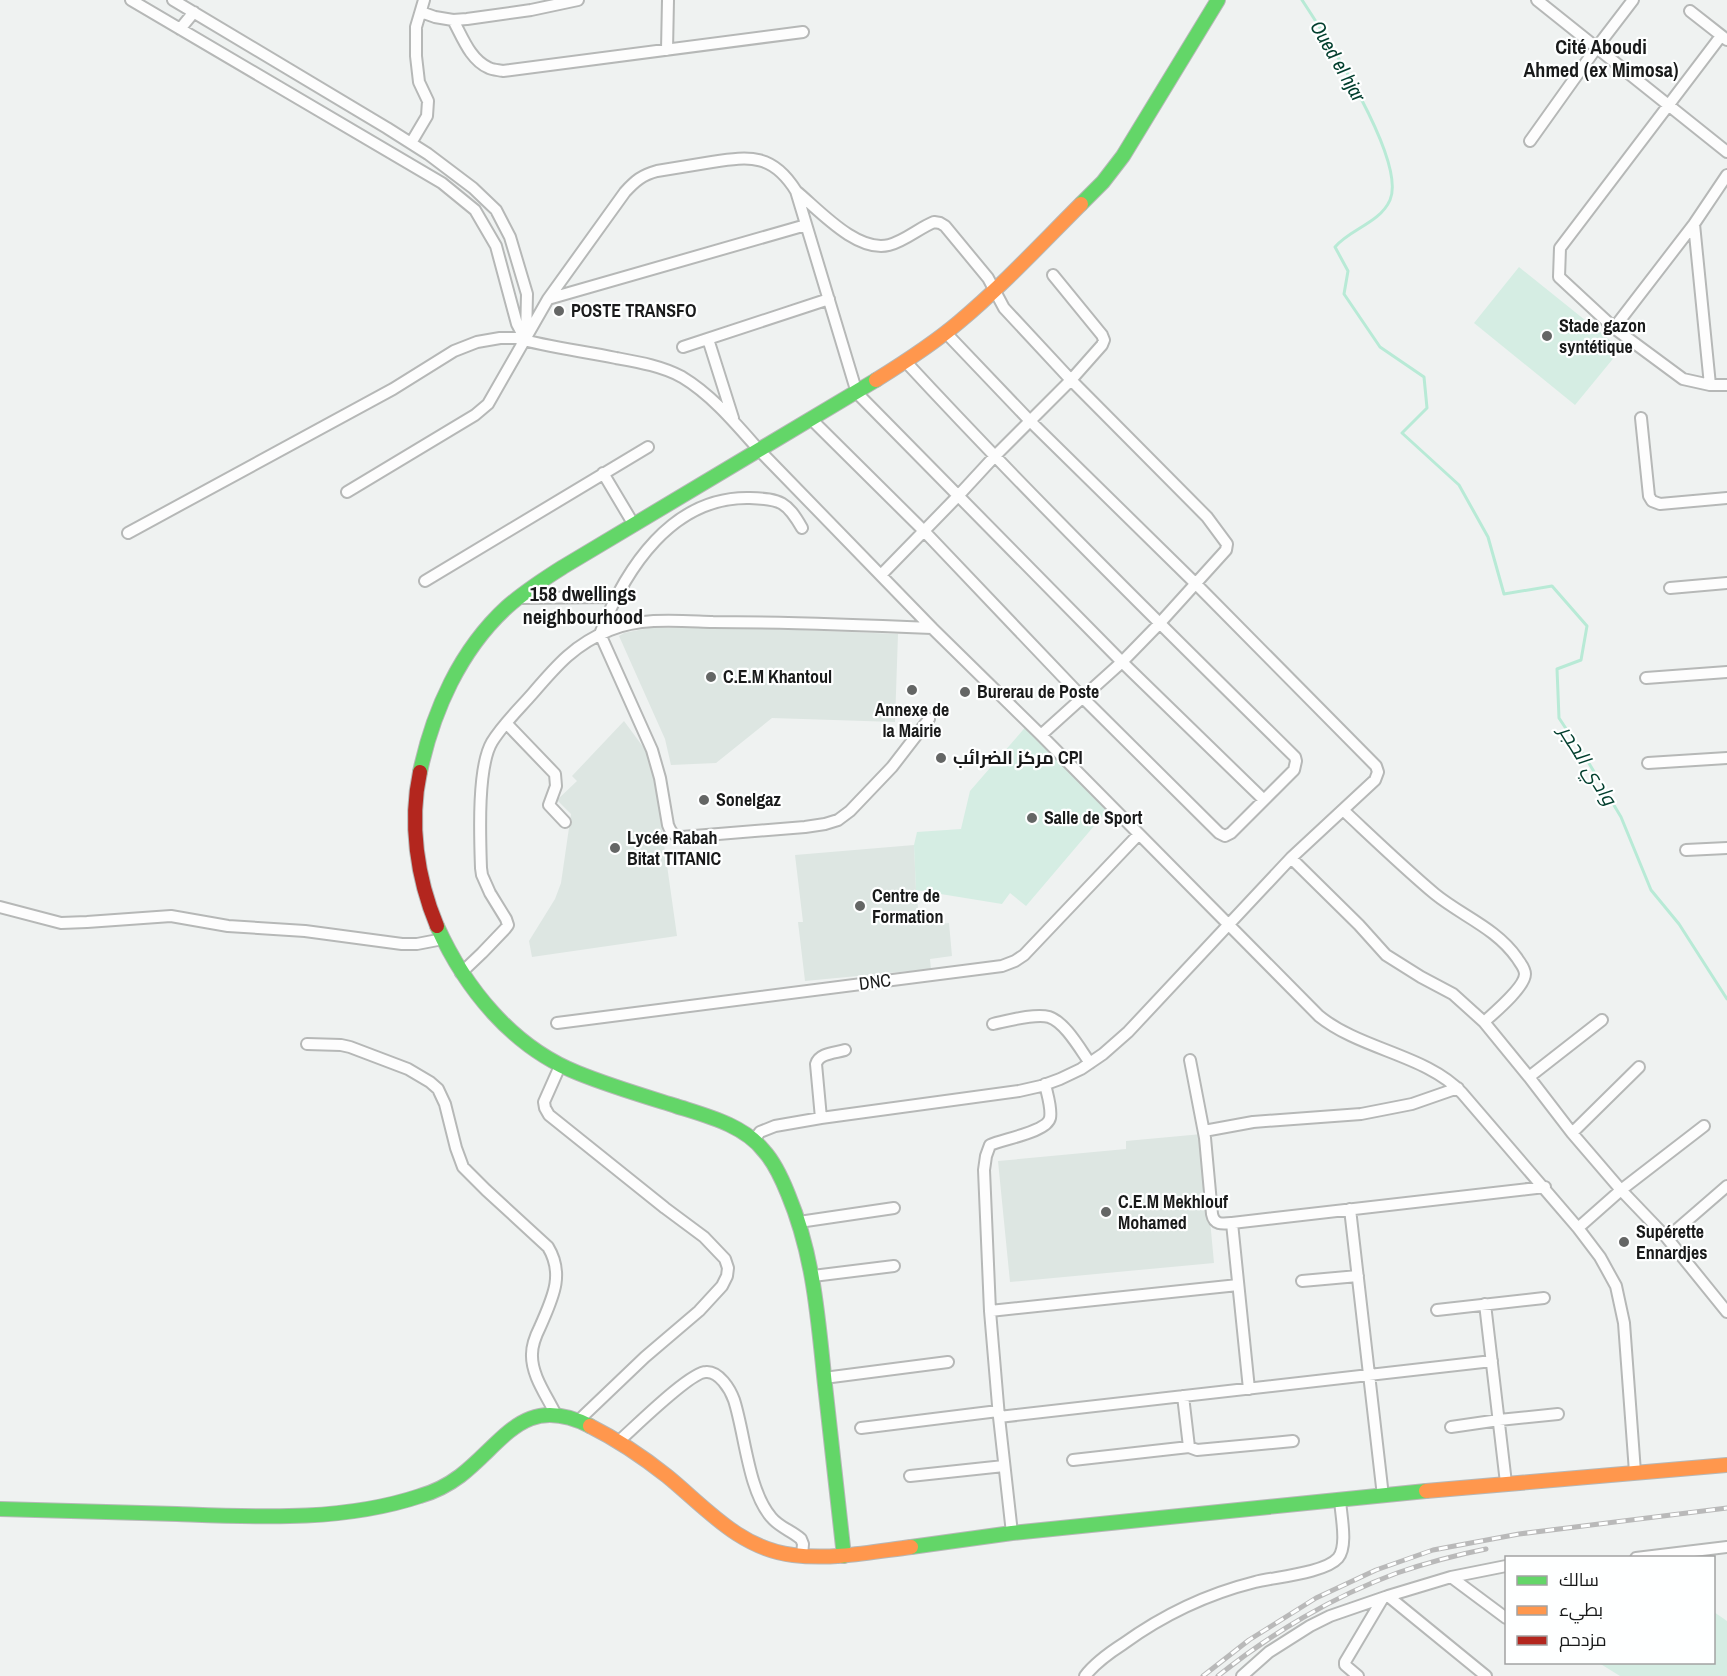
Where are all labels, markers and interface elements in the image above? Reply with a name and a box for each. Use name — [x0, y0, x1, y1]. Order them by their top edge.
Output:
water label: Oued el hjar — [1304, 15, 1373, 107]
district label: Cité Aboudi Ahmed (ex Mimosa) — [1524, 33, 1678, 83]
place label: POSTE TRANSFO — [571, 298, 696, 323]
marker: POSTE TRANSFO — [552, 304, 566, 318]
place label: Stade gazon syntétique — [1559, 313, 1646, 359]
marker: Stade gazon syntétique — [1540, 329, 1554, 343]
district label: 158 dwellings neighbourhood — [523, 580, 643, 630]
place label: C.E.M Khantoul — [723, 664, 832, 689]
marker: C.E.M Khantoul — [704, 670, 718, 684]
place label: Burerau de Poste — [977, 679, 1099, 704]
marker: Annexe de la Mairie — [905, 683, 919, 697]
marker: Burerau de Poste — [958, 685, 972, 699]
place label: Annexe de la Mairie — [875, 697, 949, 743]
water label: وادي الحجر — [1549, 717, 1624, 812]
place label: مركز الضرائب CPI — [953, 745, 1083, 770]
marker: مركز الضرائب CPI — [934, 751, 948, 765]
place label: Sonelgaz — [716, 787, 781, 812]
marker: Sonelgaz — [697, 793, 711, 807]
place label: Salle de Sport — [1044, 805, 1143, 830]
marker: Salle de Sport — [1025, 811, 1039, 825]
place label: Lycée Rabah Bitat TITANIC — [627, 825, 721, 871]
marker: Lycée Rabah Bitat TITANIC — [608, 841, 622, 855]
place label: Centre de Formation — [872, 883, 943, 929]
marker: Centre de Formation — [853, 899, 867, 913]
street label: DNC — [858, 967, 892, 996]
place label: C.E.M Mekhlouf Mohamed — [1118, 1189, 1228, 1235]
marker: C.E.M Mekhlouf Mohamed — [1099, 1205, 1113, 1219]
place label: Supérette Ennardjes — [1636, 1219, 1707, 1265]
marker: Supérette Ennardjes — [1617, 1235, 1631, 1249]
legend — [1505, 1556, 1715, 1664]
text: سالك — [1559, 1567, 1599, 1592]
text: بطيء — [1559, 1597, 1603, 1624]
text: مزدحم — [1559, 1627, 1607, 1652]

